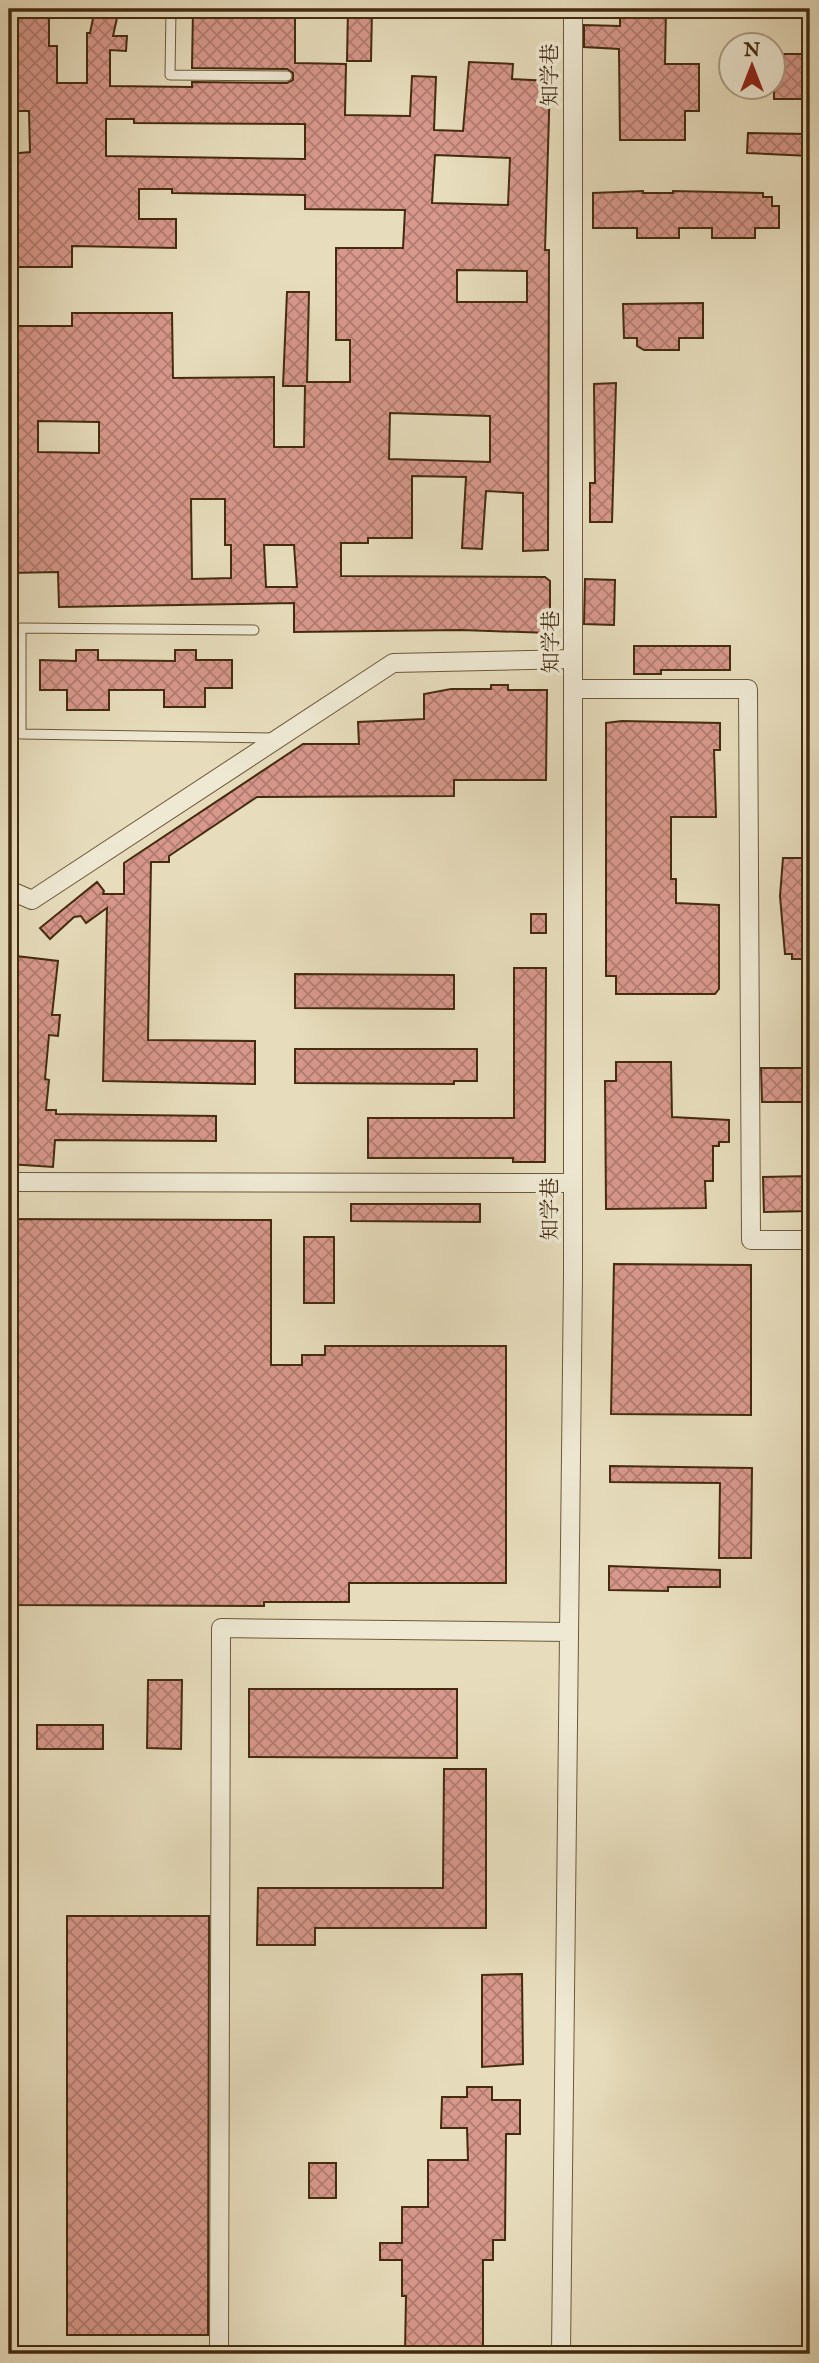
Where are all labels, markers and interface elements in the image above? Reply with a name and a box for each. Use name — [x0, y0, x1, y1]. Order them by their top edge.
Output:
north arrow — [718, 32, 788, 102]
text: N — [743, 39, 761, 63]
street label: 知学巷 — [538, 44, 565, 107]
street label: 知学巷 — [539, 611, 566, 674]
street label: 知学巷 — [538, 1178, 565, 1241]

